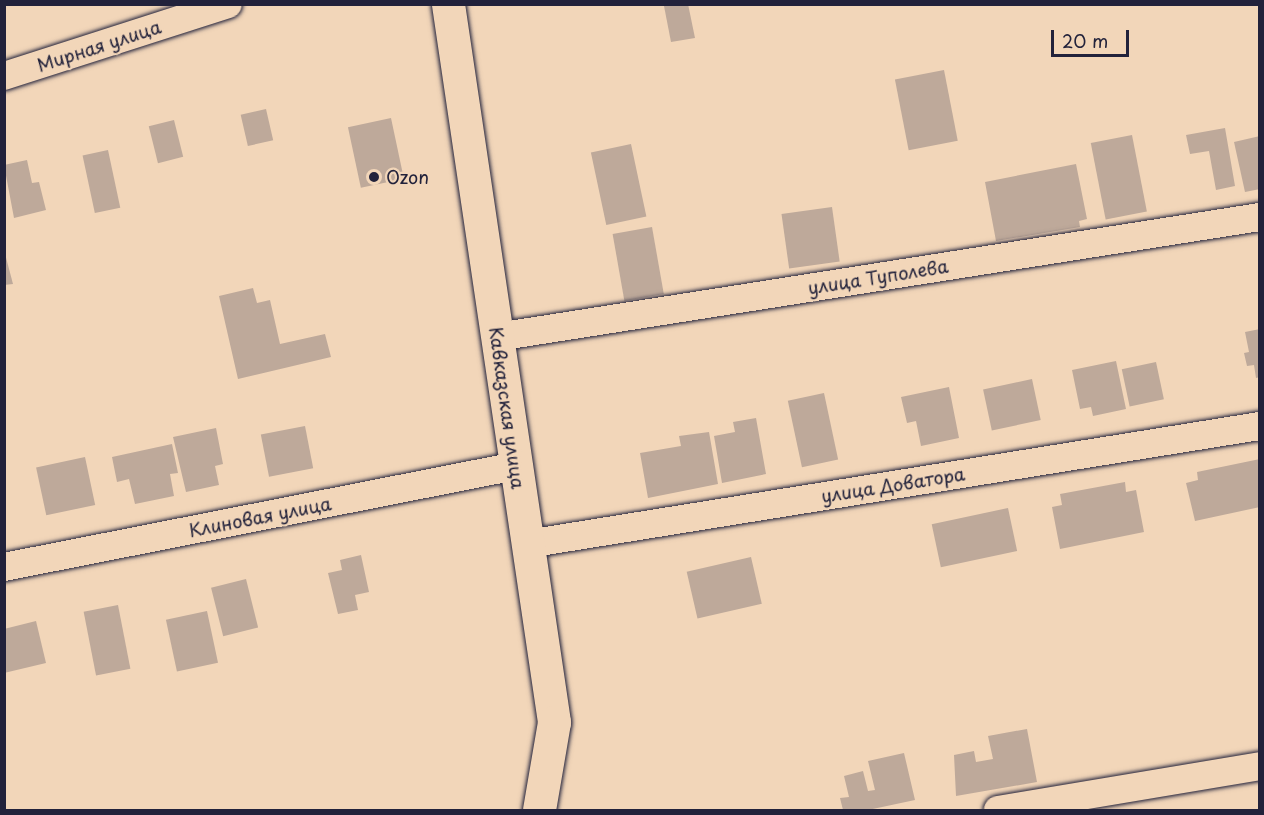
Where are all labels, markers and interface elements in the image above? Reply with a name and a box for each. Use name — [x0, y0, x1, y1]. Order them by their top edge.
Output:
street label: Мирная улица — [34, 16, 164, 76]
scale bar — [1054, 18, 1132, 56]
text: 20 m — [1062, 27, 1108, 54]
place label: Ozon — [386, 166, 429, 188]
marker: Ozon — [367, 170, 381, 184]
street label: улица Туполева — [806, 255, 950, 299]
street label: Кавказская улица — [485, 325, 529, 491]
street label: улица Доватора — [819, 463, 967, 507]
street label: Клиновая улица — [187, 493, 333, 541]

